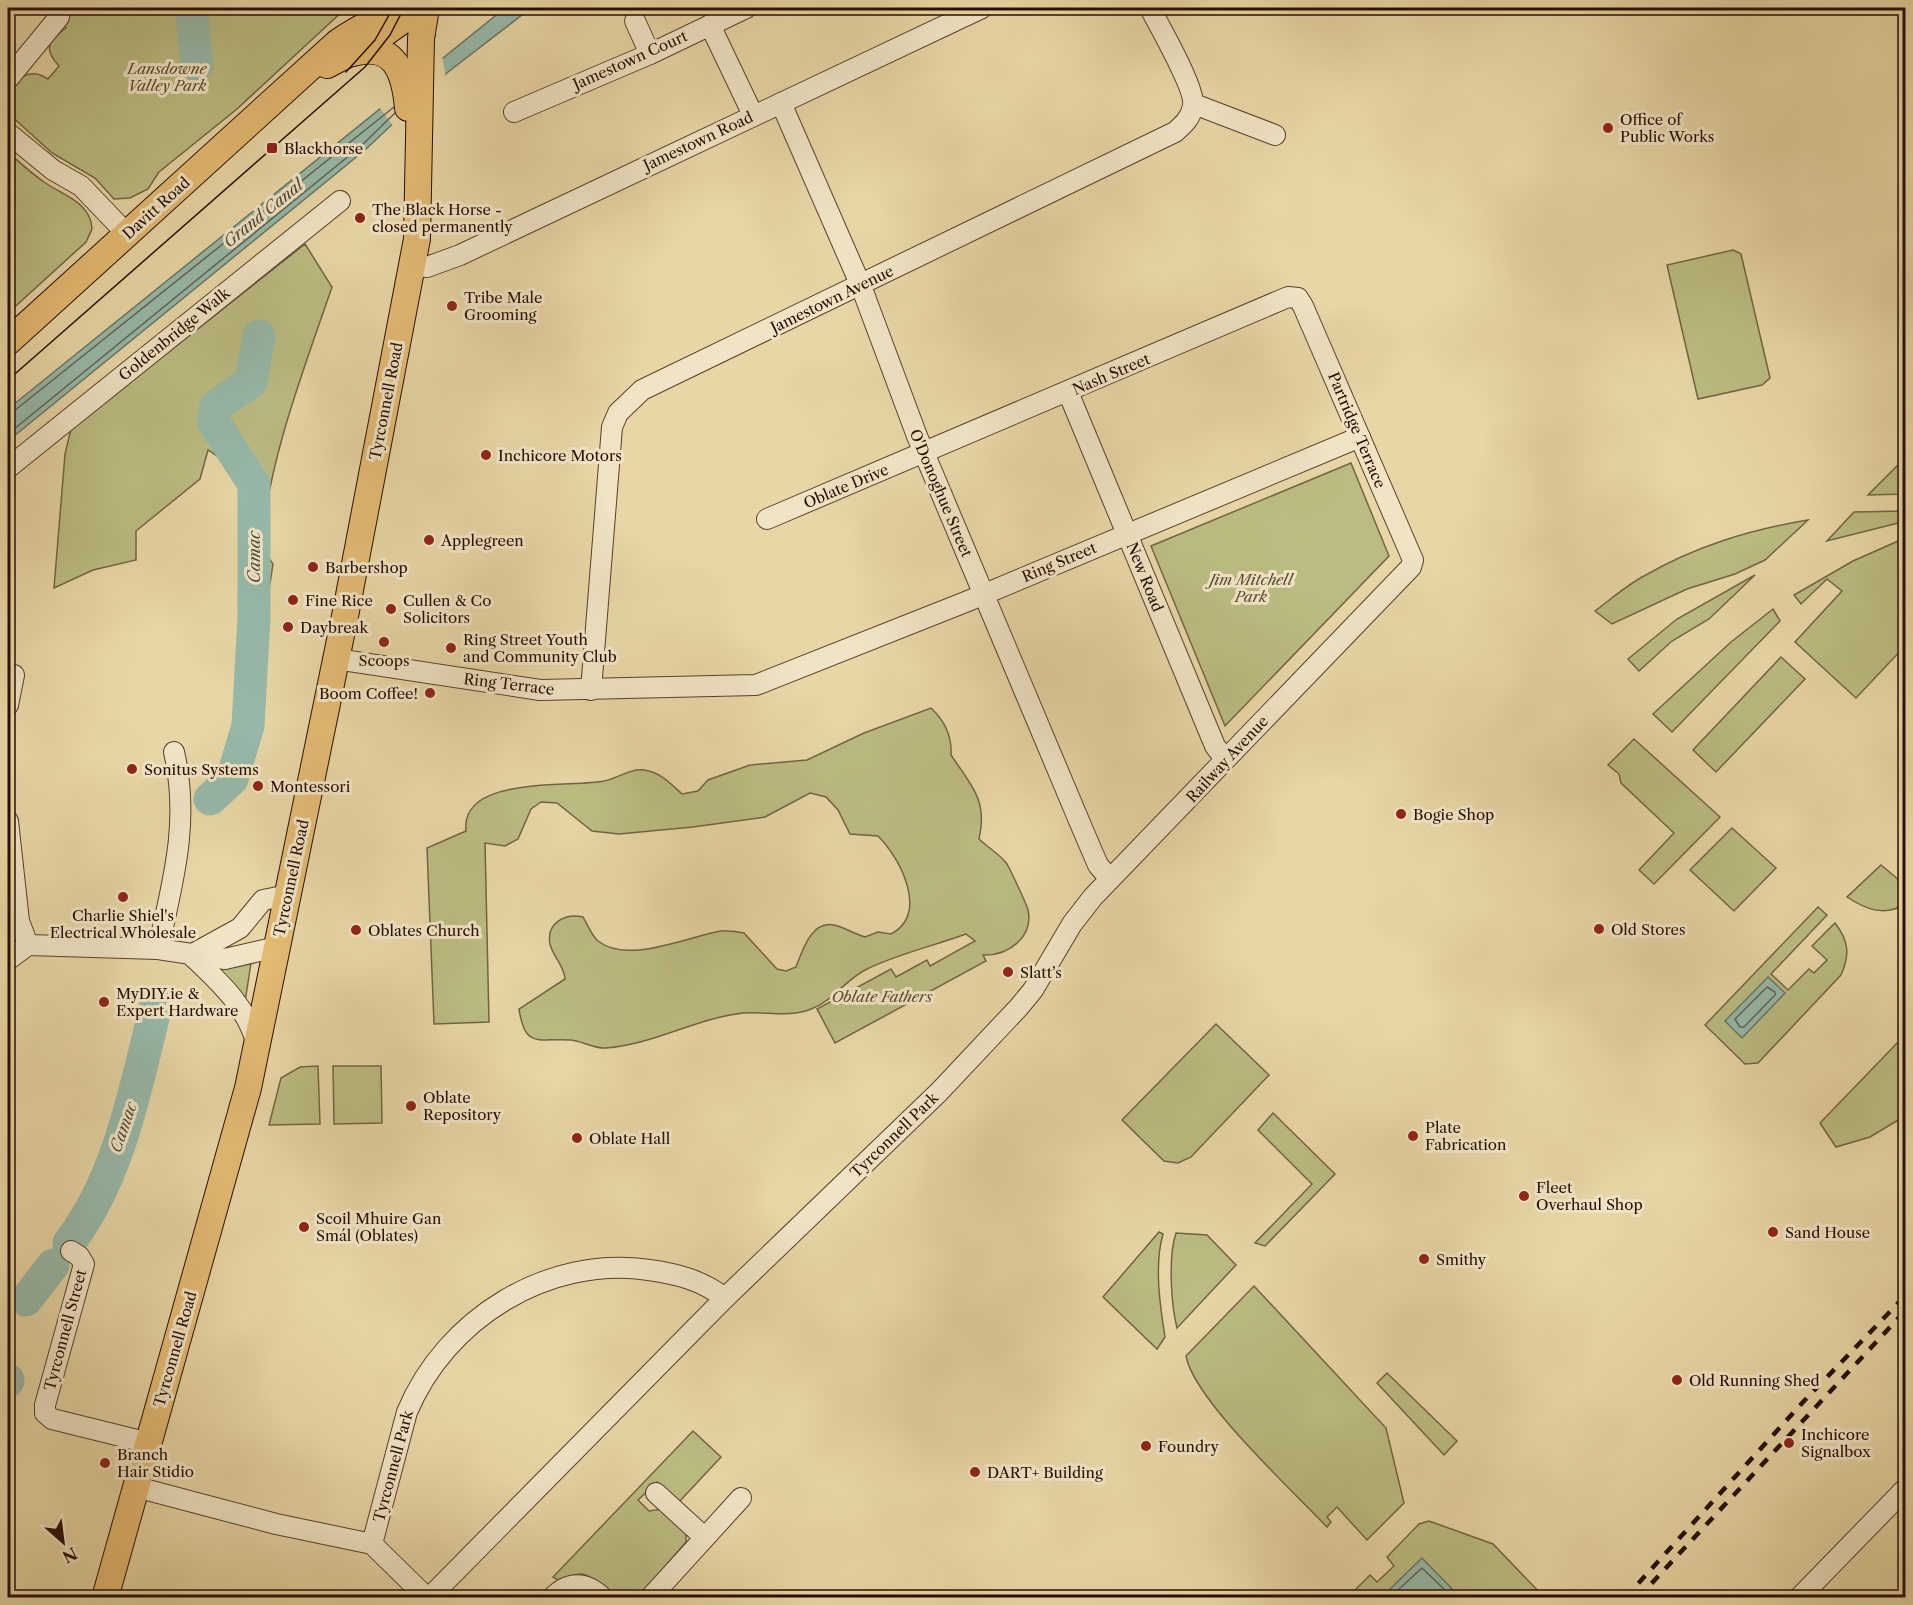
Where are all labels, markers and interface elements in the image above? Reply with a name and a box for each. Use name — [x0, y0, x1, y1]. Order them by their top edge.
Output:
street label: Jamestown Court — [568, 26, 691, 95]
park label: Lansdowne Valley Park — [126, 59, 207, 95]
street label: Jamestown Road — [638, 107, 756, 176]
place label: Office of Public Works — [1620, 110, 1714, 146]
marker: Office of Public Works — [1601, 121, 1615, 135]
place label: Blackhorse — [284, 139, 363, 158]
marker: Blackhorse — [265, 141, 279, 155]
street label: Davitt Road — [118, 173, 194, 243]
water label: Grand Canal — [219, 174, 308, 251]
place label: The Black Horse - closed permanently — [372, 200, 513, 236]
marker: The Black Horse - closed permanently — [353, 211, 367, 225]
street label: Jamestown Avenue — [766, 261, 897, 338]
street label: Goldenbridge Walk — [115, 283, 234, 385]
place label: Tribe Male Grooming — [464, 288, 542, 324]
marker: Tribe Male Grooming — [445, 299, 459, 313]
street label: Tyrconnell Road — [365, 341, 407, 461]
street label: Nash Street — [1069, 349, 1153, 399]
street label: Partridge Terrace — [1324, 369, 1390, 491]
street label: O'Donoghue Street — [905, 426, 977, 560]
place label: Inchicore Motors — [498, 446, 622, 465]
marker: Inchicore Motors — [479, 448, 493, 462]
street label: Oblate Drive — [801, 460, 891, 512]
water label: Camac — [244, 530, 264, 583]
place label: Applegreen — [440, 531, 524, 550]
marker: Applegreen — [422, 533, 436, 547]
street label: Ring Street — [1019, 537, 1100, 586]
street label: New Road — [1122, 539, 1168, 615]
place label: Barbershop — [325, 558, 408, 577]
marker: Barbershop — [306, 560, 320, 574]
park label: Jim Mitchell Park — [1205, 570, 1295, 606]
place label: Fine Rice — [305, 591, 373, 610]
place label: Cullen & Co Solicitors — [403, 591, 491, 627]
marker: Fine Rice — [286, 593, 300, 607]
marker: Cullen & Co Solicitors — [384, 602, 398, 616]
place label: Daybreak — [300, 618, 370, 637]
marker: Daybreak — [281, 620, 295, 634]
place label: Ring Street Youth and Community Club — [463, 630, 617, 666]
marker: Scoops — [377, 635, 391, 649]
marker: Ring Street Youth and Community Club — [444, 641, 458, 655]
place label: Scoops — [358, 651, 410, 670]
street label: Ring Terrace — [462, 669, 556, 699]
place label: Boom Coffee! — [319, 684, 418, 703]
marker: Boom Coffee! — [423, 686, 437, 700]
street label: Railway Avenue — [1182, 712, 1272, 806]
place label: Sonitus Systems — [144, 760, 259, 779]
marker: Sonitus Systems — [125, 762, 139, 776]
place label: Montessori — [270, 777, 351, 796]
marker: Montessori — [251, 779, 265, 793]
place label: Bogie Shop — [1413, 805, 1494, 824]
marker: Bogie Shop — [1394, 807, 1408, 821]
street label: Tyrconnell Road — [269, 818, 313, 938]
marker: Charlie Shiel's Electrical Wholesale — [116, 890, 130, 904]
place label: Charlie Shiel's Electrical Wholesale — [50, 906, 196, 942]
place label: Old Stores — [1611, 920, 1685, 939]
place label: Oblates Church — [368, 921, 480, 940]
marker: Old Stores — [1592, 922, 1606, 936]
marker: Oblates Church — [349, 923, 363, 937]
place label: Slatt’s — [1020, 963, 1062, 982]
marker: Slatt’s — [1001, 965, 1015, 979]
place label: MyDIY.ie & Expert Hardware — [116, 984, 239, 1020]
park label: Oblate Fathers — [831, 987, 933, 1006]
marker: MyDIY.ie & Expert Hardware — [97, 995, 111, 1009]
street label: Tyrconnell Park — [846, 1087, 943, 1182]
place label: Oblate Repository — [423, 1088, 502, 1124]
water label: Camac — [105, 1098, 141, 1155]
marker: Oblate Repository — [404, 1099, 418, 1113]
place label: Plate Fabrication — [1425, 1118, 1507, 1154]
place label: Oblate Hall — [589, 1129, 671, 1148]
marker: Plate Fabrication — [1406, 1129, 1420, 1143]
marker: Oblate Hall — [570, 1131, 584, 1145]
place label: Fleet Overhaul Shop — [1536, 1178, 1643, 1214]
marker: Fleet Overhaul Shop — [1517, 1189, 1531, 1203]
place label: Scoil Mhuire Gan Smál (Oblates) — [316, 1209, 442, 1245]
marker: Scoil Mhuire Gan Smál (Oblates) — [297, 1220, 311, 1234]
place label: Sand House — [1785, 1223, 1870, 1242]
marker: Sand House — [1766, 1225, 1780, 1239]
place label: Smithy — [1436, 1250, 1487, 1269]
marker: Smithy — [1417, 1252, 1431, 1266]
street label: Tyrconnell Street — [40, 1267, 91, 1393]
street label: Tyrconnell Road — [149, 1289, 201, 1409]
place label: Old Running Shed — [1689, 1371, 1820, 1390]
marker: Old Running Shed — [1670, 1373, 1684, 1387]
street label: Tyrconnell Park — [369, 1407, 417, 1524]
place label: Inchicore Signalbox — [1801, 1425, 1871, 1461]
marker: Inchicore Signalbox — [1782, 1436, 1796, 1450]
place label: Foundry — [1158, 1437, 1219, 1456]
marker: Foundry — [1139, 1439, 1153, 1453]
place label: Branch Hair Stidio — [117, 1445, 194, 1481]
marker: Branch Hair Stidio — [98, 1456, 112, 1470]
place label: DART+ Building — [987, 1463, 1103, 1482]
marker: DART+ Building — [968, 1465, 982, 1479]
north arrow — [33, 1512, 93, 1572]
text: N — [59, 1543, 81, 1567]

